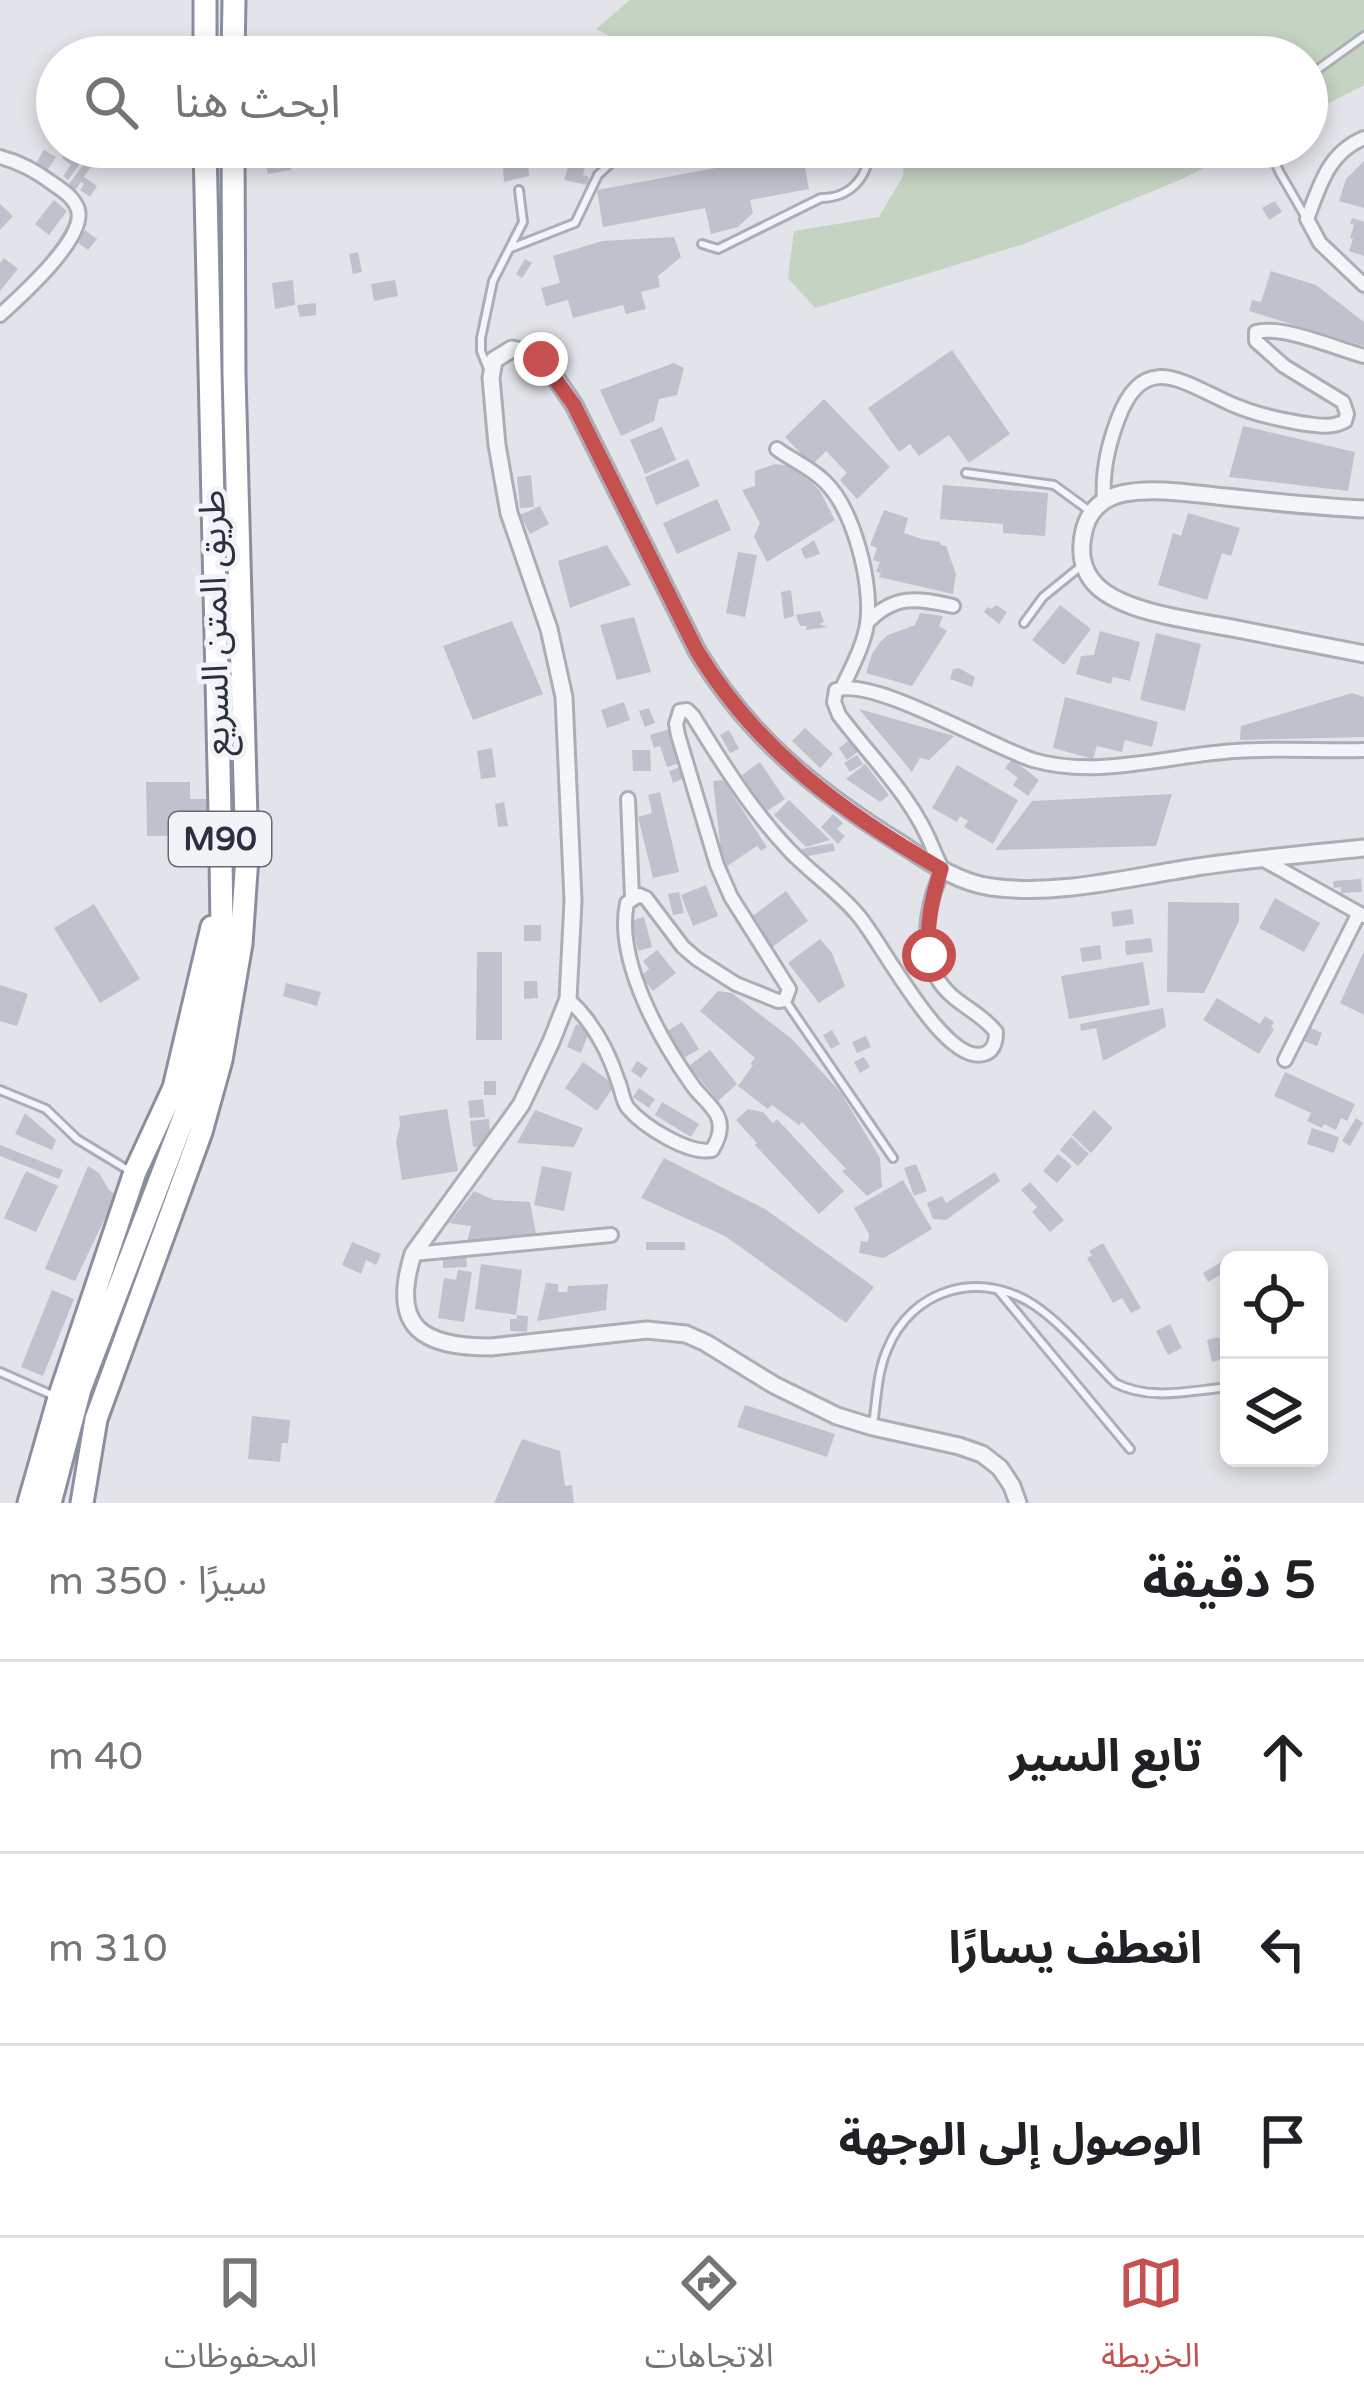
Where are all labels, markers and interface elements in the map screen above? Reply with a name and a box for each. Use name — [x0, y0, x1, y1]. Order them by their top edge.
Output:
search box — [36, 36, 1328, 168]
icon: search — [78, 69, 144, 135]
text: ابحث هنا — [174, 76, 341, 130]
route end — [514, 332, 568, 386]
street label: طريق المتن السريع — [191, 489, 243, 756]
road number: M90 — [169, 812, 271, 866]
route start — [902, 928, 956, 982]
map controls — [1220, 1251, 1328, 1467]
button: locate — [1220, 1251, 1328, 1359]
button: layers — [1220, 1359, 1328, 1467]
text: 5 دقيقة — [1142, 1550, 1316, 1612]
text: سيرًا · 350 m — [48, 1558, 267, 1605]
icon: ahead — [1250, 1724, 1316, 1790]
text: تابع السير — [1010, 1730, 1202, 1784]
text: 40 m — [48, 1733, 143, 1780]
icon: left — [1250, 1916, 1316, 1982]
text: انعطف يسارًا — [949, 1922, 1202, 1976]
text: 310 m — [48, 1925, 167, 1972]
icon: arrive — [1250, 2108, 1316, 2174]
text: الوصول إلى الوجهة — [839, 2114, 1202, 2168]
tab: المحفوظات — [164, 2250, 317, 2391]
tab: الاتجاهات — [645, 2250, 774, 2391]
tab: الخريطة — [1101, 2250, 1200, 2391]

